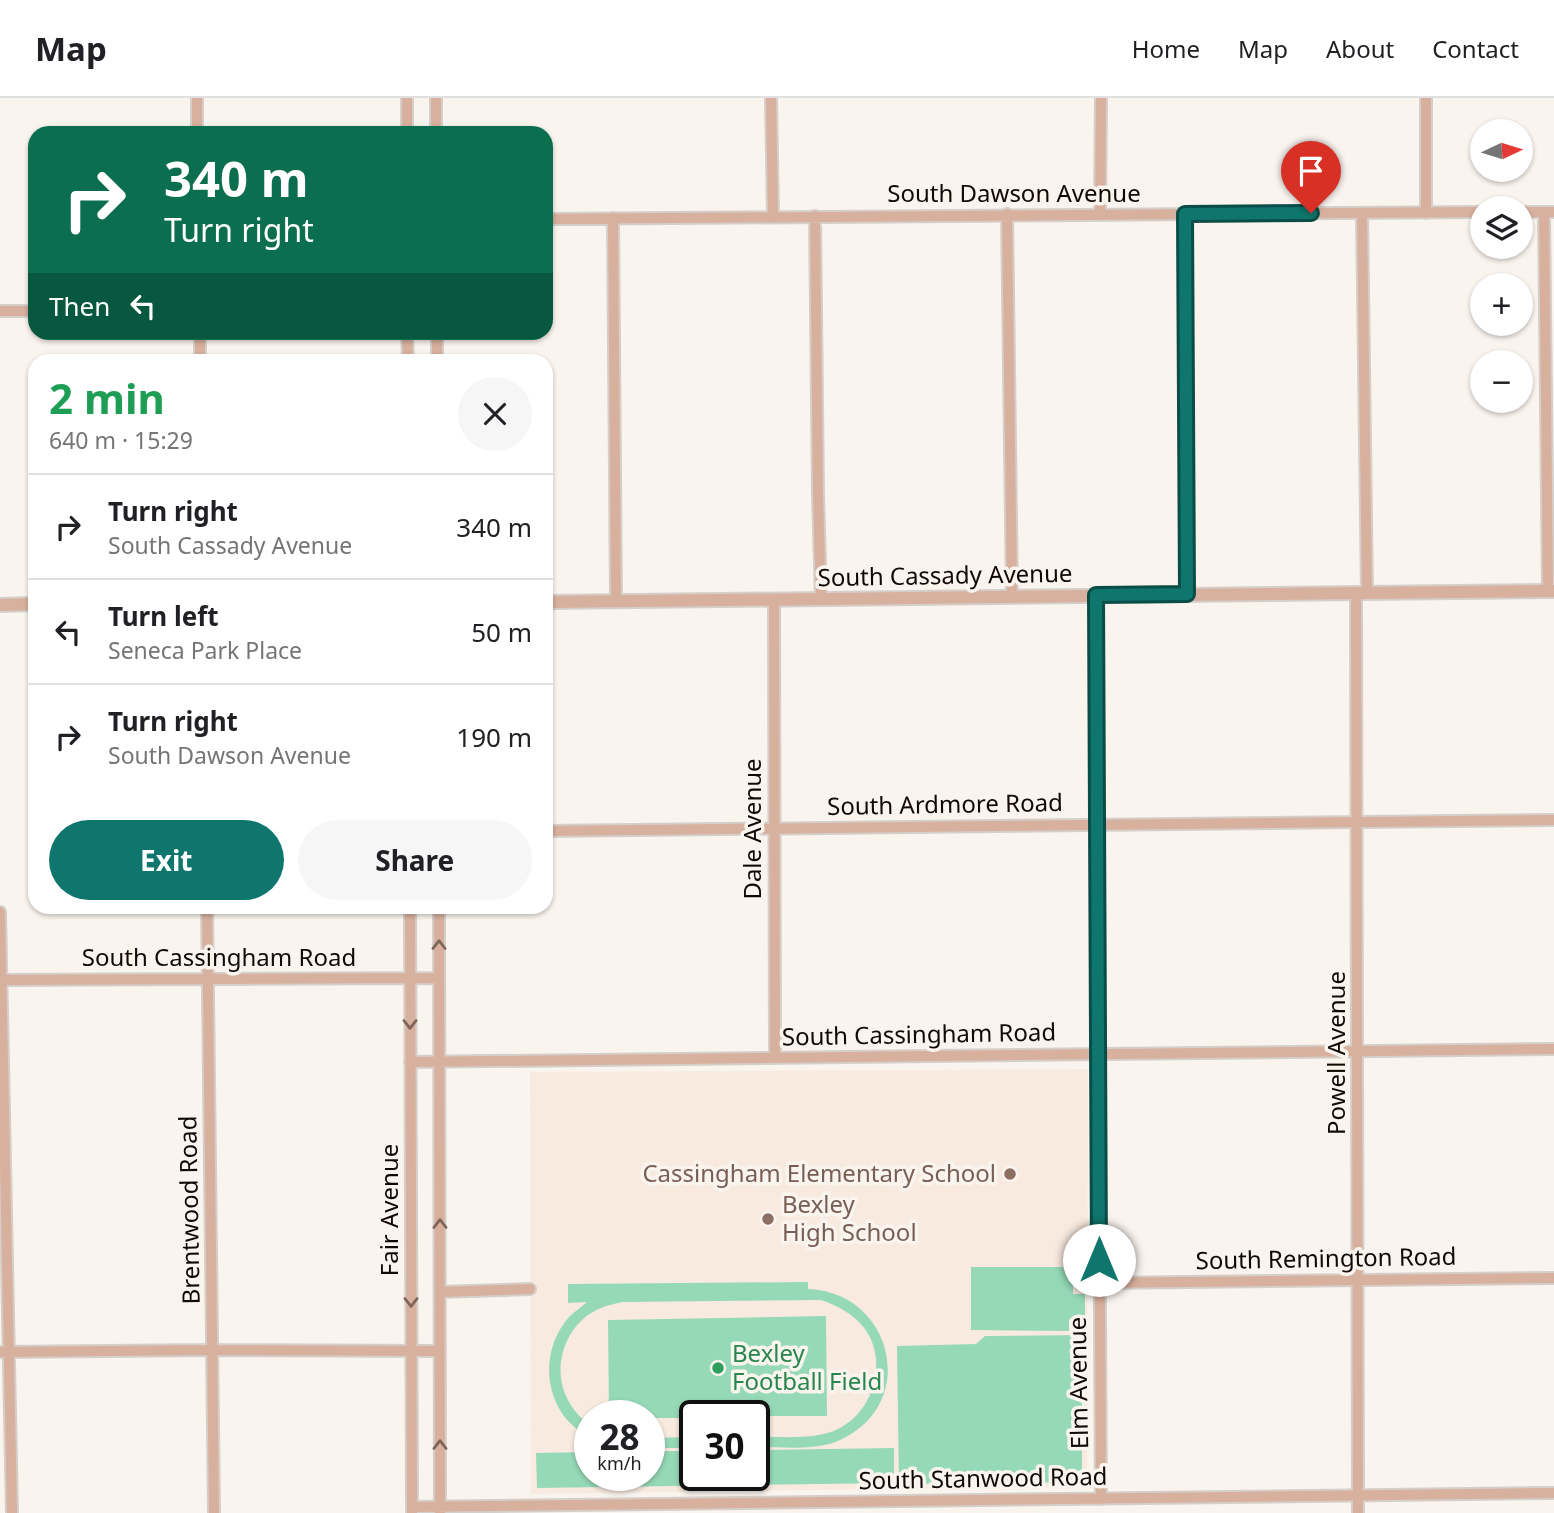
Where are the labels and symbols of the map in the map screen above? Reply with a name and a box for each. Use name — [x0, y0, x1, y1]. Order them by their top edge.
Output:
north arrow — [1470, 119, 1533, 182]
pin — [1281, 141, 1341, 213]
street label: South Dawson Avenue — [887, 176, 1141, 209]
street label: South Cassady Avenue — [817, 556, 1073, 593]
street label: Dale Avenue — [735, 758, 768, 900]
street label: South Ardmore Road — [827, 785, 1063, 822]
one-way arrow — [431, 939, 447, 949]
street label: South Cassingham Road — [82, 940, 356, 973]
street label: Powell Avenue — [1319, 971, 1352, 1135]
street label: South Cassingham Road — [782, 1015, 1056, 1052]
one-way arrow — [402, 1019, 418, 1029]
street label: Brentwood Road — [170, 1115, 207, 1305]
street label: Fair Avenue — [372, 1144, 405, 1276]
place label: Cassingham Elementary School — [642, 1156, 996, 1189]
marker: Cassingham Elementary School — [1002, 1166, 1018, 1182]
place label: Bexley High School — [782, 1187, 917, 1248]
marker: Bexley High School — [760, 1211, 776, 1227]
one-way arrow — [432, 1218, 447, 1229]
position arrow — [1062, 1223, 1136, 1297]
street label: South Remington Road — [1195, 1239, 1457, 1276]
one-way arrow — [403, 1297, 419, 1308]
street label: Elm Avenue — [1060, 1317, 1095, 1450]
place label: Bexley Football Field — [732, 1336, 882, 1397]
marker: Bexley Football Field — [710, 1360, 726, 1376]
speed limit sign: 30 — [679, 1400, 770, 1491]
one-way arrow — [432, 1439, 448, 1450]
street label: South Stanwood Road — [858, 1459, 1108, 1496]

